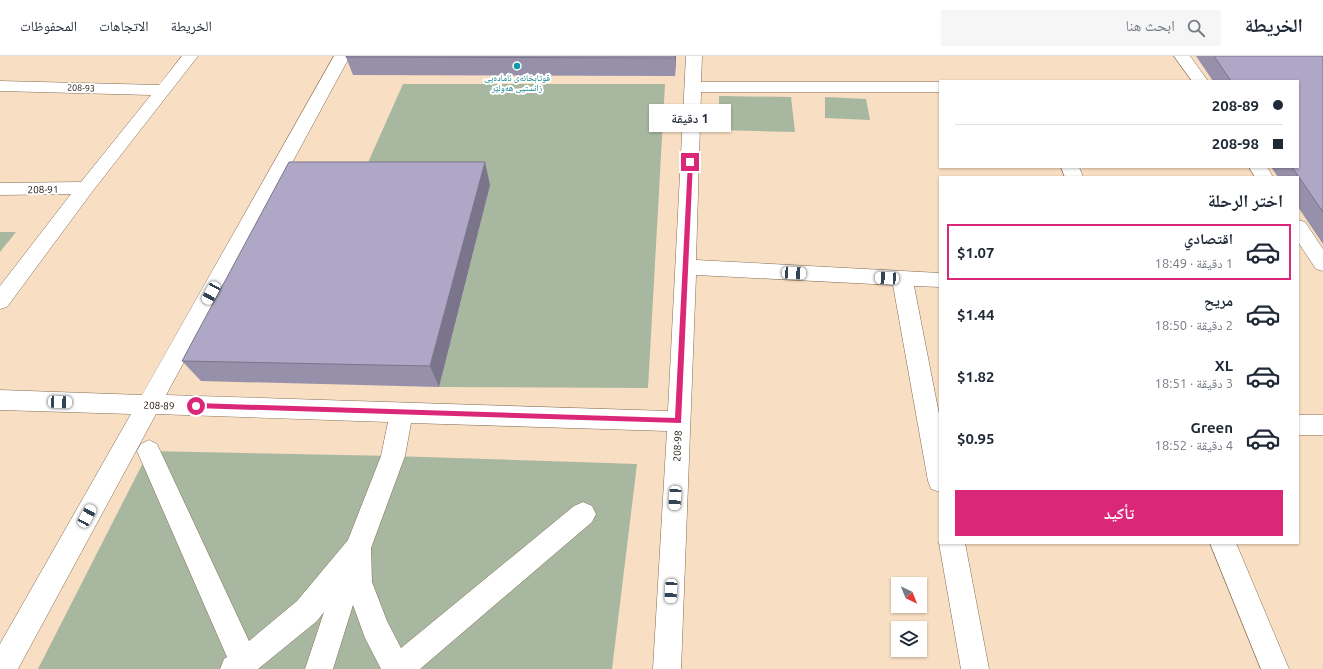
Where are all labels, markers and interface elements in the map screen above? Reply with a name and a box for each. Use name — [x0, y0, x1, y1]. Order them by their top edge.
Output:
search box — [941, 10, 1221, 46]
text: الخريطة — [1245, 14, 1303, 36]
text: ابحث هنا — [1126, 17, 1175, 34]
icon: search — [1185, 17, 1207, 39]
text: المحفوظات — [20, 18, 77, 34]
text: الاتجاهات — [99, 18, 149, 34]
text: الخريطة — [171, 18, 212, 34]
marker: قوتابخانەی ئامادەیی زانستیی هەولێر — [512, 61, 522, 71]
place label: قوتابخانەی ئامادەیی زانستیی هەولێر — [484, 73, 550, 93]
street label: 208-93 — [67, 83, 95, 93]
text: 208-89 — [1212, 97, 1259, 114]
callout: 1 دقيقة — [649, 104, 731, 132]
text: 1 دقيقة — [671, 111, 709, 125]
text: 208-98 — [1212, 135, 1259, 152]
route end — [681, 153, 699, 171]
street label: 208-91 — [27, 184, 59, 195]
text: اختر الرحلة — [1208, 190, 1283, 210]
text: اقتصادي — [1184, 230, 1233, 247]
icon: car — [1245, 234, 1281, 270]
text: $1.07 — [957, 244, 995, 261]
text: 1 دقيقة · 18:49 — [1155, 256, 1233, 270]
car — [782, 266, 806, 280]
car — [875, 271, 899, 285]
car — [200, 280, 222, 306]
text: مريح — [1204, 292, 1233, 309]
icon: car — [1245, 296, 1281, 332]
text: $1.44 — [957, 306, 995, 323]
text: 2 دقيقة · 18:50 — [1155, 318, 1233, 332]
text: XL — [1215, 357, 1233, 374]
icon: car — [1245, 358, 1281, 394]
text: $1.82 — [957, 368, 995, 385]
text: 3 دقيقة · 18:51 — [1155, 376, 1233, 390]
car — [48, 396, 72, 408]
route start — [187, 397, 205, 415]
street label: 208-89 — [143, 399, 175, 412]
text: Green — [1191, 419, 1233, 436]
icon: car — [1245, 420, 1281, 456]
street label: 208-98 — [671, 430, 684, 462]
text: $0.95 — [957, 430, 995, 447]
text: 4 دقيقة · 18:52 — [1155, 438, 1233, 452]
car — [668, 486, 682, 510]
button: تأكيد — [955, 490, 1283, 536]
car — [76, 503, 98, 529]
north arrow — [891, 577, 927, 613]
map controls — [891, 577, 927, 657]
car — [664, 579, 678, 603]
button: layers — [891, 621, 927, 657]

